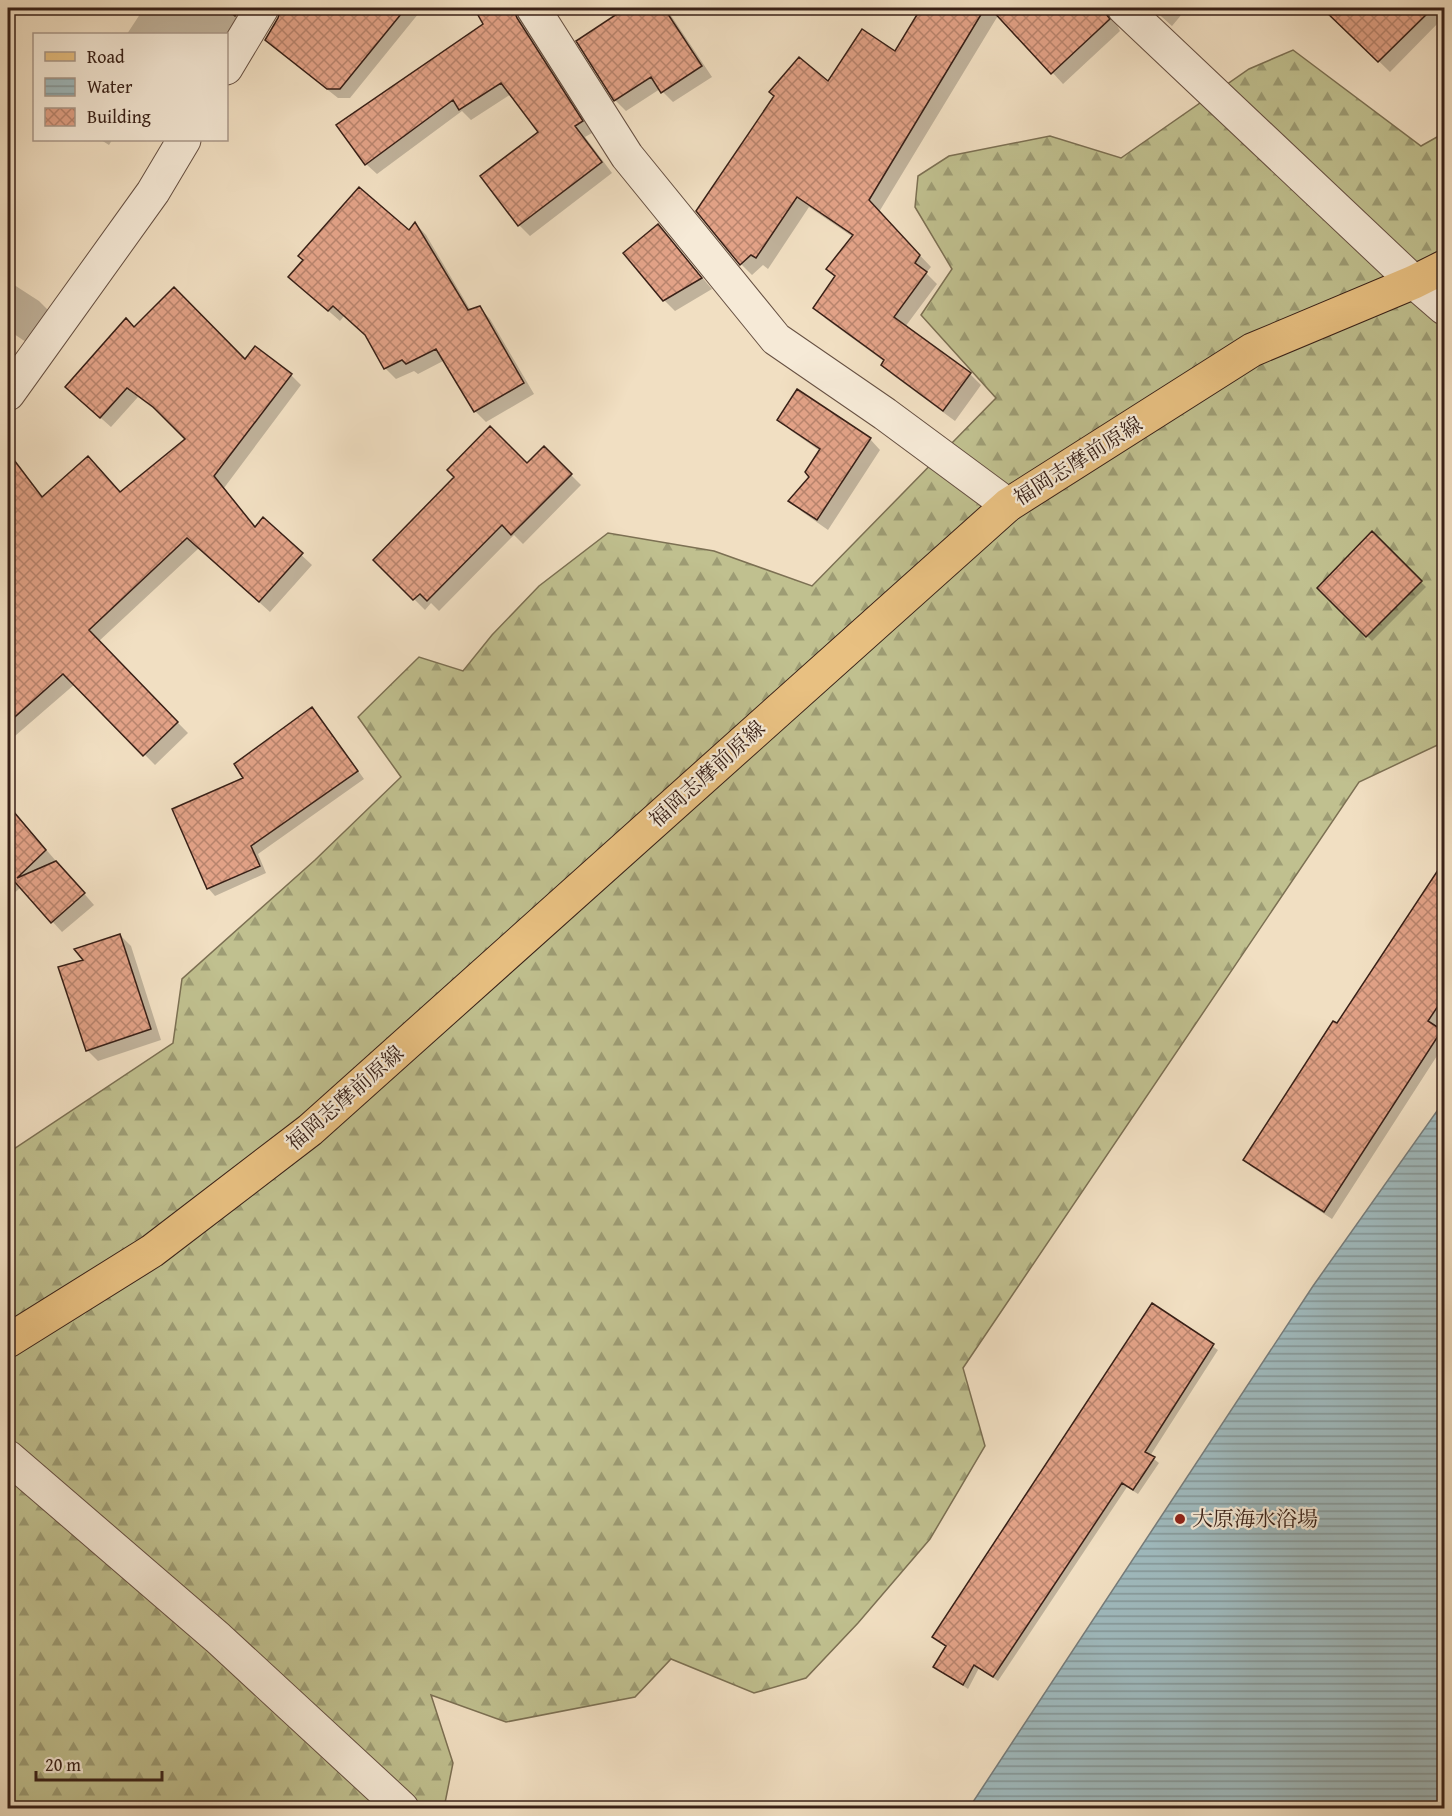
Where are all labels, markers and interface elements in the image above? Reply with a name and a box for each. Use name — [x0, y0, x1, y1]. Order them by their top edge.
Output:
legend — [33, 33, 228, 141]
text: Road — [87, 43, 125, 70]
text: Water — [87, 73, 133, 100]
text: Building — [87, 103, 151, 130]
street label: 福岡志摩前原線 — [1007, 408, 1148, 513]
street label: 福岡志摩前原線 — [642, 713, 772, 834]
street label: 福岡志摩前原線 — [279, 1038, 410, 1158]
place label: 大原海水浴場 — [1192, 1503, 1318, 1534]
marker: 大原海水浴場 — [1173, 1512, 1187, 1526]
scale bar — [36, 1744, 162, 1782]
text: 20 m — [45, 1751, 81, 1778]

